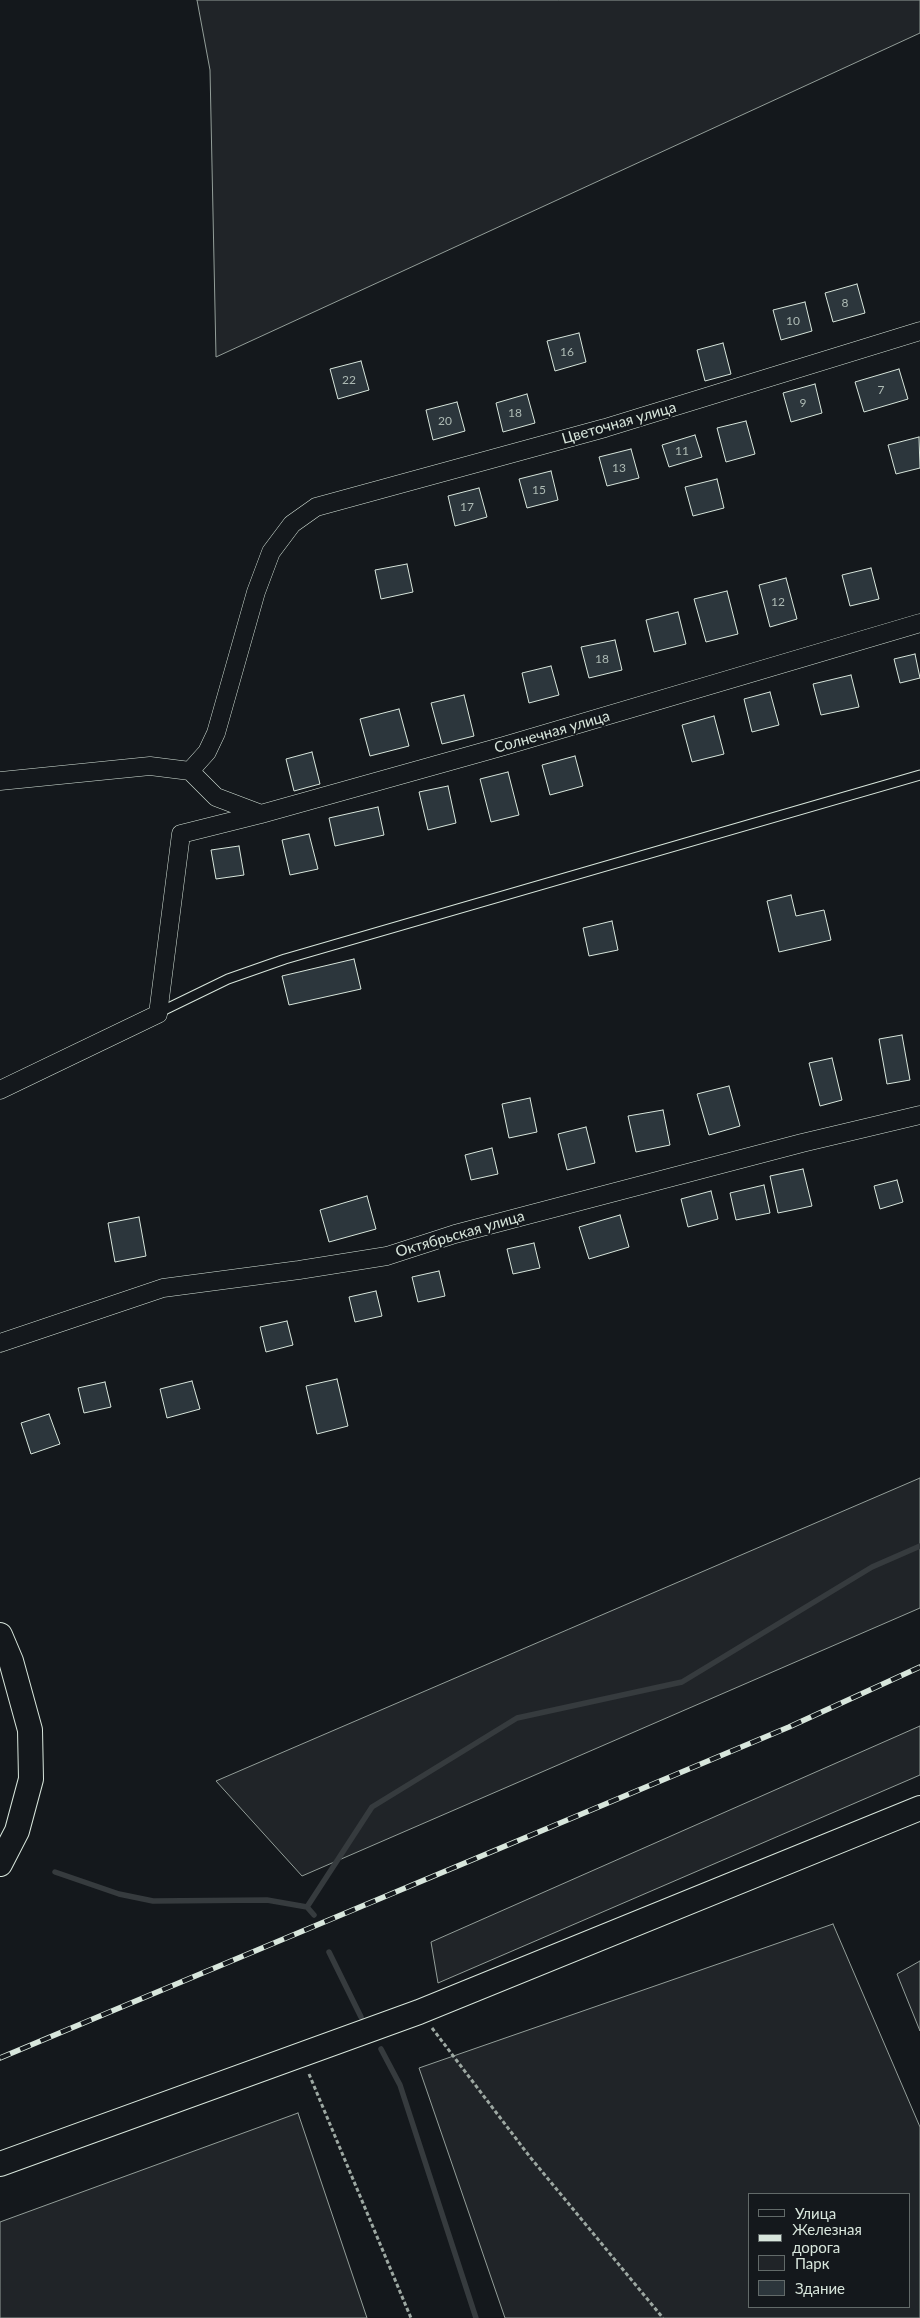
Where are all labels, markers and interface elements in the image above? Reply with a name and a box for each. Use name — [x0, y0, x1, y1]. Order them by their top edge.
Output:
house number: 8 — [842, 296, 848, 310]
house number: 10 — [786, 314, 800, 328]
house number: 16 — [560, 345, 574, 359]
house number: 22 — [342, 373, 356, 387]
house number: 7 — [878, 383, 884, 397]
house number: 9 — [800, 396, 806, 410]
street label: Цветочная улица — [560, 398, 678, 448]
house number: 18 — [508, 406, 522, 420]
house number: 20 — [438, 414, 452, 428]
house number: 11 — [675, 444, 689, 458]
house number: 13 — [612, 461, 626, 475]
house number: 15 — [532, 483, 546, 497]
house number: 17 — [460, 500, 474, 514]
house number: 12 — [771, 595, 785, 609]
house number: 18 — [595, 652, 609, 666]
street label: Солнечная улица — [492, 707, 612, 757]
street label: Октябрьская улица — [393, 1207, 527, 1261]
legend — [748, 2193, 910, 2308]
text: Улица — [795, 2204, 836, 2222]
text: Железная дорога — [792, 2220, 862, 2256]
text: Парк — [795, 2254, 829, 2272]
text: Здание — [795, 2279, 845, 2297]

